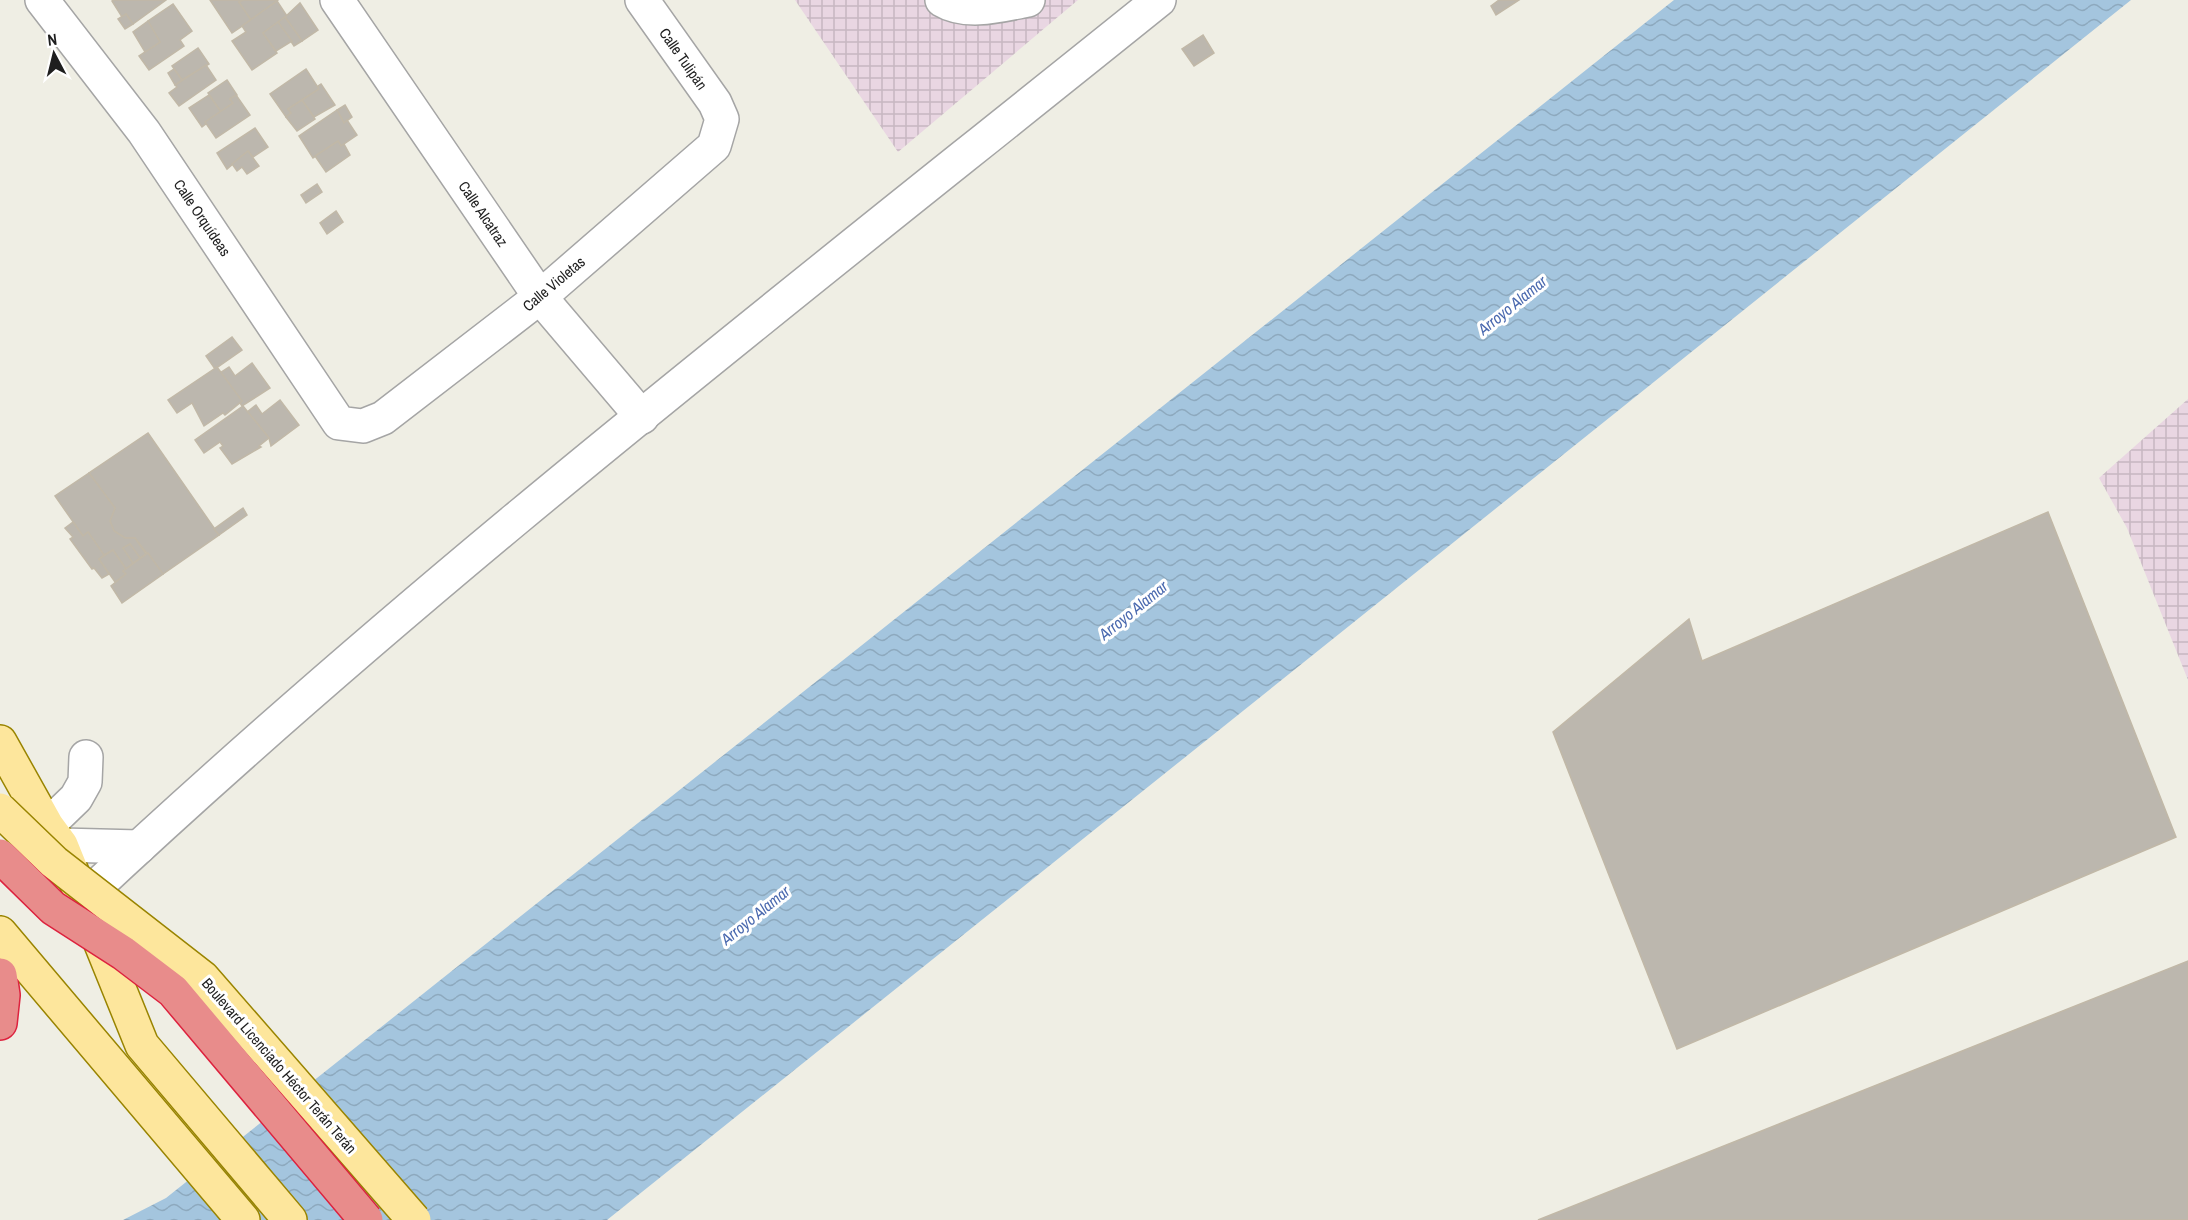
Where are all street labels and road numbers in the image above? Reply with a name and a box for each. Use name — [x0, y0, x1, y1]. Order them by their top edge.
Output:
street label: Calle Tulipán — [654, 24, 712, 94]
street label: Calle Orquídeas — [169, 175, 236, 260]
street label: Calle Alcatraz — [454, 177, 513, 251]
street label: Calle Violetas — [518, 251, 589, 316]
street label: Boulevard Licenciado Héctor Terán Terán — [197, 973, 362, 1158]

